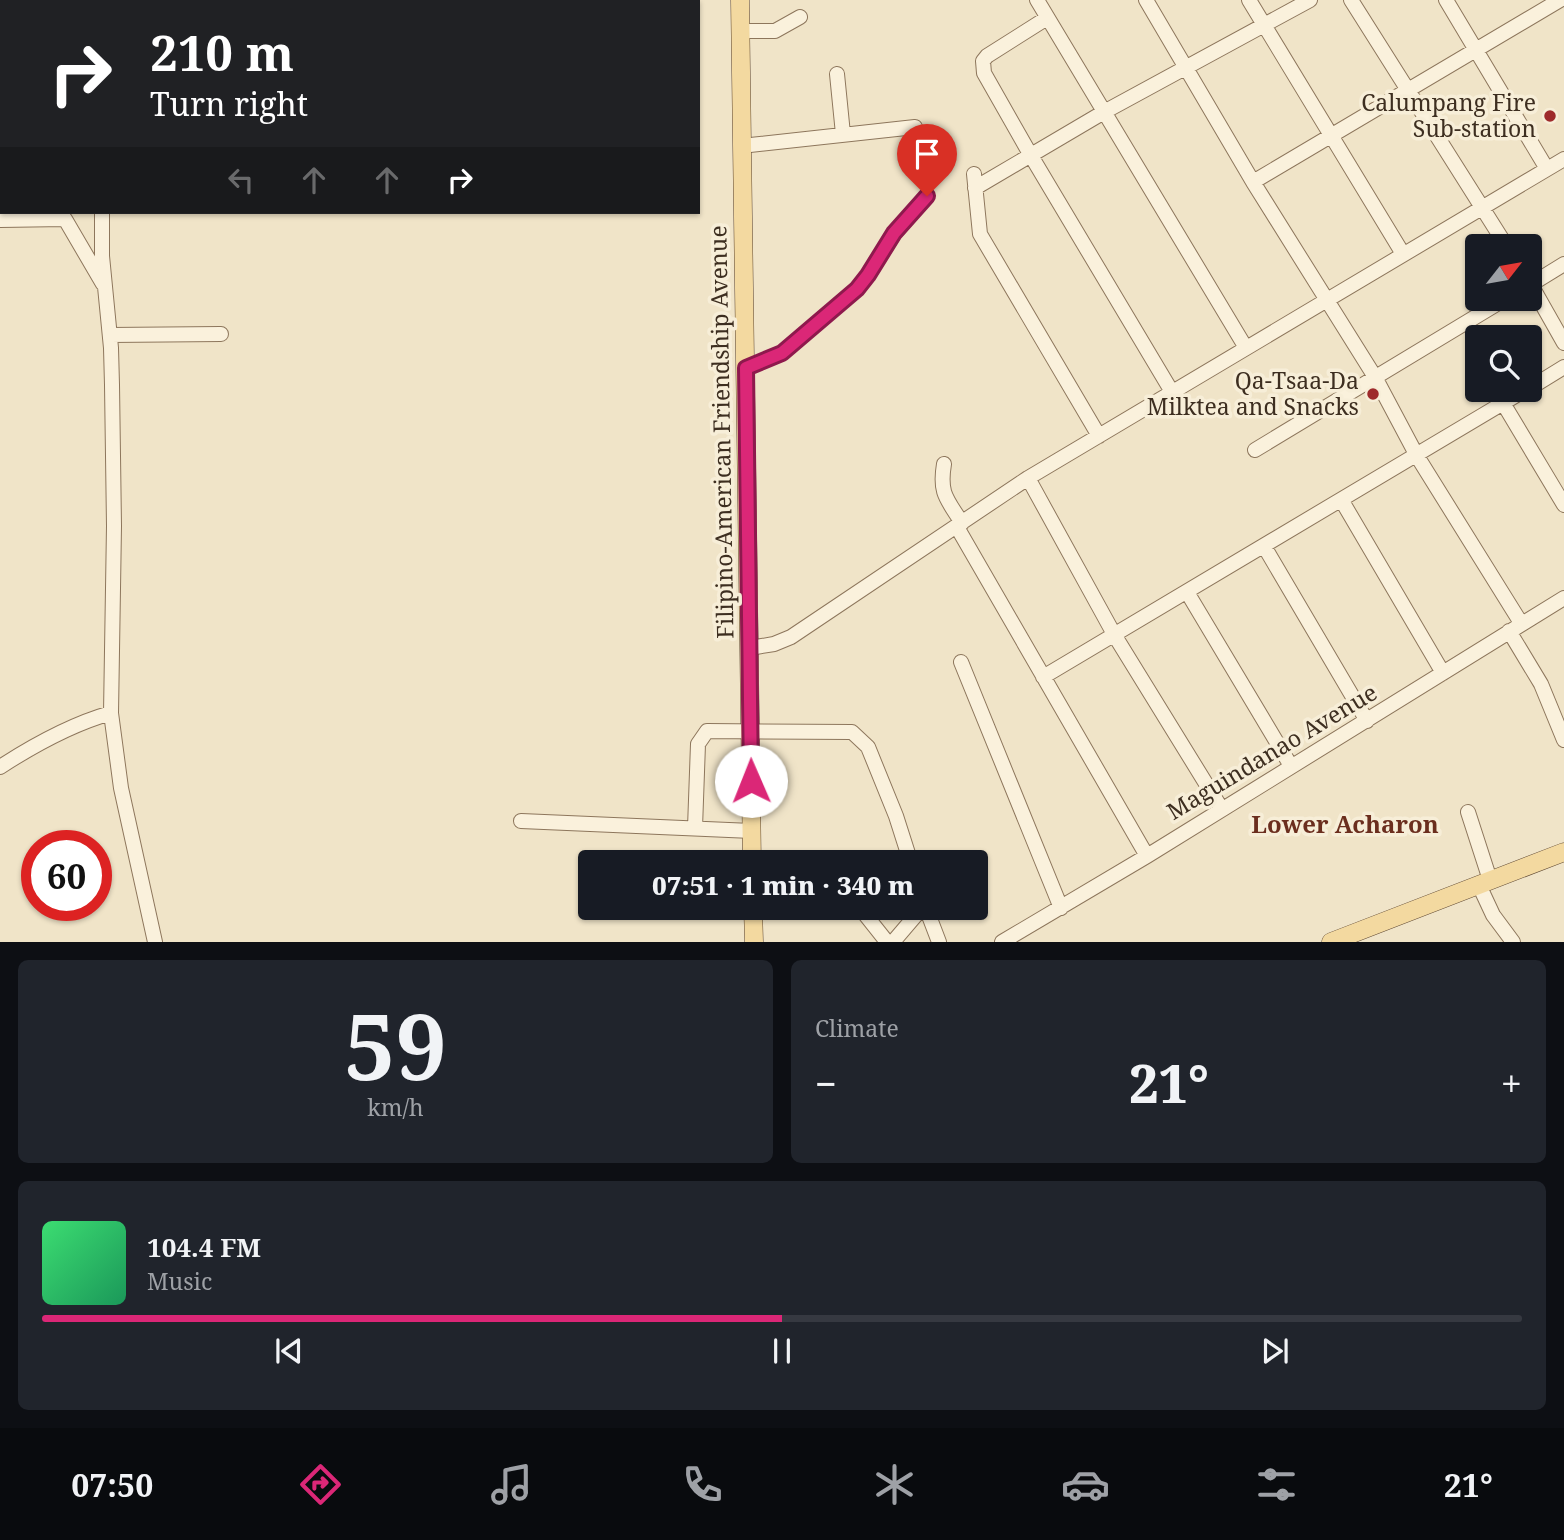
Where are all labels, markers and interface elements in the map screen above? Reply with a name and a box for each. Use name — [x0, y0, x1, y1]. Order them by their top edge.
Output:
text: 210 m — [150, 19, 294, 85]
icon: right — [35, 28, 126, 119]
text: Turn right — [150, 82, 308, 125]
place label: Calumpang Fire Sub-station — [1361, 86, 1536, 144]
marker: Calumpang Fire Sub-station — [1542, 108, 1558, 124]
pin — [897, 124, 957, 196]
icon: arrive — [908, 135, 946, 173]
icon: left — [222, 161, 260, 199]
icon: ahead — [295, 161, 333, 199]
icon: ahead — [368, 161, 406, 199]
icon: right — [441, 161, 479, 199]
street label: Filipino-American Friendship Avenue — [701, 225, 741, 639]
north arrow — [1465, 234, 1542, 312]
map controls — [1465, 234, 1542, 402]
button: search — [1465, 325, 1542, 402]
place label: Qa-Tsaa-Da Milktea and Snacks — [1147, 364, 1359, 422]
marker: Qa-Tsaa-Da Milktea and Snacks — [1365, 386, 1381, 402]
street label: Maguindanao Avenue — [1160, 676, 1383, 827]
position arrow — [714, 744, 788, 818]
district label: Lower Acharon — [1251, 807, 1439, 840]
speed limit sign: 60 — [21, 830, 112, 921]
text: 07:51 · 1 min · 340 m — [652, 867, 914, 903]
text: 59 — [344, 983, 447, 1107]
text: Climate — [815, 1012, 899, 1044]
text: 21° — [1129, 1047, 1209, 1118]
text: − — [815, 1057, 837, 1109]
text: + — [1501, 1057, 1522, 1109]
text: km/h — [367, 1091, 424, 1123]
text: 104.4 FM — [147, 1229, 261, 1265]
text: Music — [147, 1265, 212, 1297]
icon: previous — [270, 1332, 308, 1370]
icon: pause — [763, 1332, 801, 1370]
icon: next — [1256, 1332, 1294, 1370]
icon: directions — [296, 1460, 345, 1509]
icon: music — [487, 1460, 536, 1509]
icon: phone — [678, 1460, 727, 1509]
icon: climate — [870, 1460, 919, 1509]
icon: car — [1061, 1460, 1110, 1509]
icon: filters — [1252, 1460, 1301, 1509]
text: 07:50 — [71, 1463, 153, 1506]
text: 21° — [1444, 1463, 1493, 1506]

